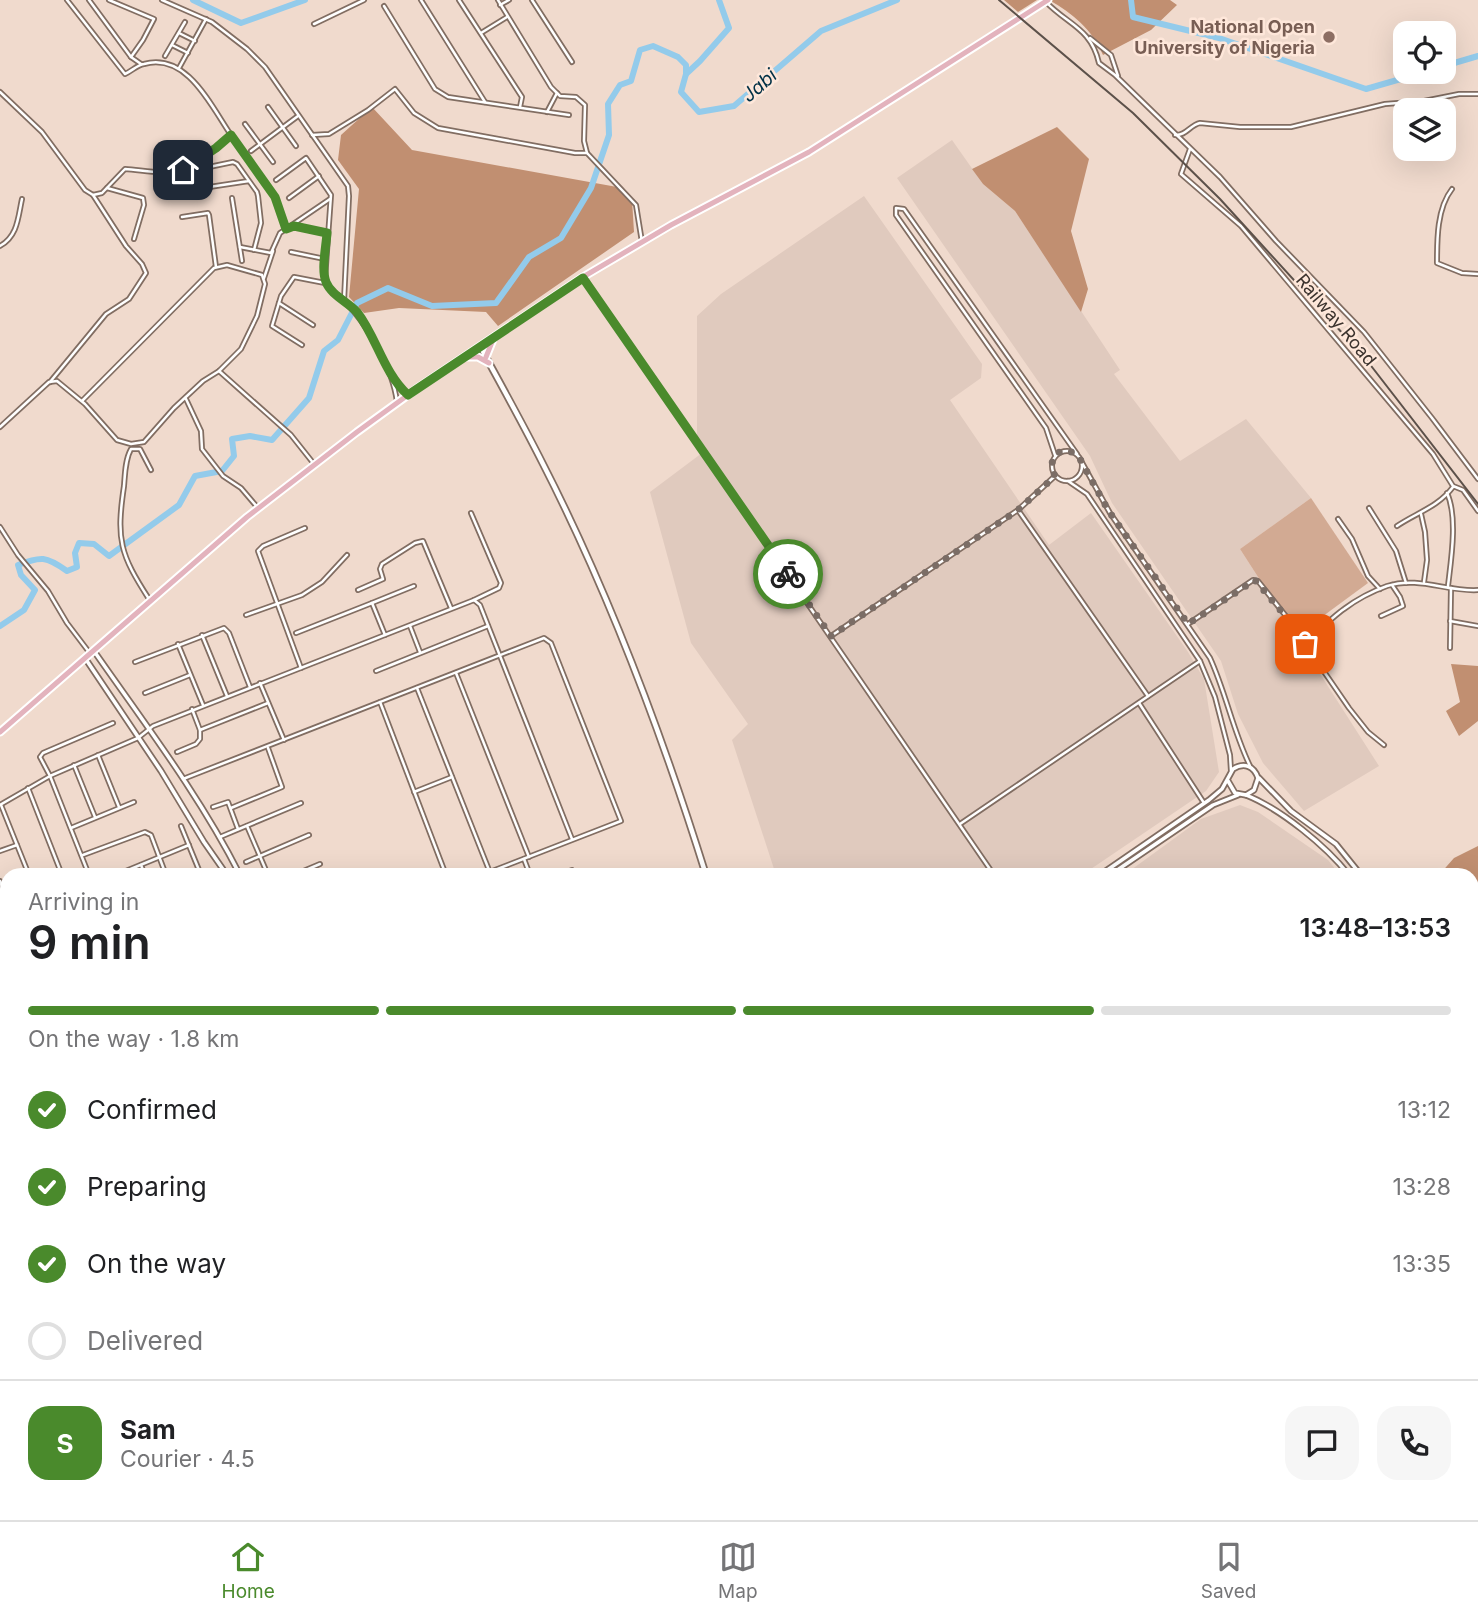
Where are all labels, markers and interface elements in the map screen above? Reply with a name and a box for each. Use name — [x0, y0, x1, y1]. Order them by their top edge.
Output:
place label: National Open University of Nigeria — [1134, 16, 1315, 58]
map controls — [1393, 21, 1456, 161]
button: locate — [1393, 21, 1456, 84]
marker: National Open University of Nigeria — [1321, 29, 1337, 45]
water label: Jabi — [737, 64, 782, 107]
button: layers — [1393, 98, 1456, 161]
pin — [153, 140, 213, 200]
icon: home — [164, 151, 202, 189]
street label: Railway Road — [1292, 269, 1381, 370]
courier — [753, 539, 823, 609]
icon: bike — [769, 555, 807, 593]
pin — [1275, 614, 1335, 674]
icon: bag — [1286, 625, 1324, 663]
text: Arriving in — [28, 888, 139, 916]
text: 13:48–13:53 — [1299, 912, 1451, 943]
text: 9 min — [28, 914, 151, 970]
text: On the way · 1.8 km — [28, 1025, 239, 1053]
icon: check — [28, 1091, 66, 1129]
text: Confirmed — [87, 1094, 217, 1125]
text: 13:12 — [1397, 1096, 1451, 1124]
icon: check — [28, 1168, 66, 1206]
text: Preparing — [87, 1171, 207, 1202]
text: 13:28 — [1393, 1173, 1451, 1201]
icon: check — [28, 1245, 66, 1283]
text: On the way — [87, 1248, 226, 1279]
text: 13:35 — [1393, 1250, 1451, 1278]
text: Delivered — [87, 1325, 203, 1356]
button: chat — [1285, 1406, 1359, 1480]
button: phone — [1377, 1406, 1451, 1480]
text: Sam — [120, 1414, 176, 1445]
text: S — [56, 1428, 74, 1459]
text: Courier · 4.5 — [120, 1445, 255, 1473]
tab: Home — [222, 1538, 275, 1603]
tab: Map — [718, 1538, 758, 1603]
tab: Saved — [1201, 1538, 1256, 1603]

